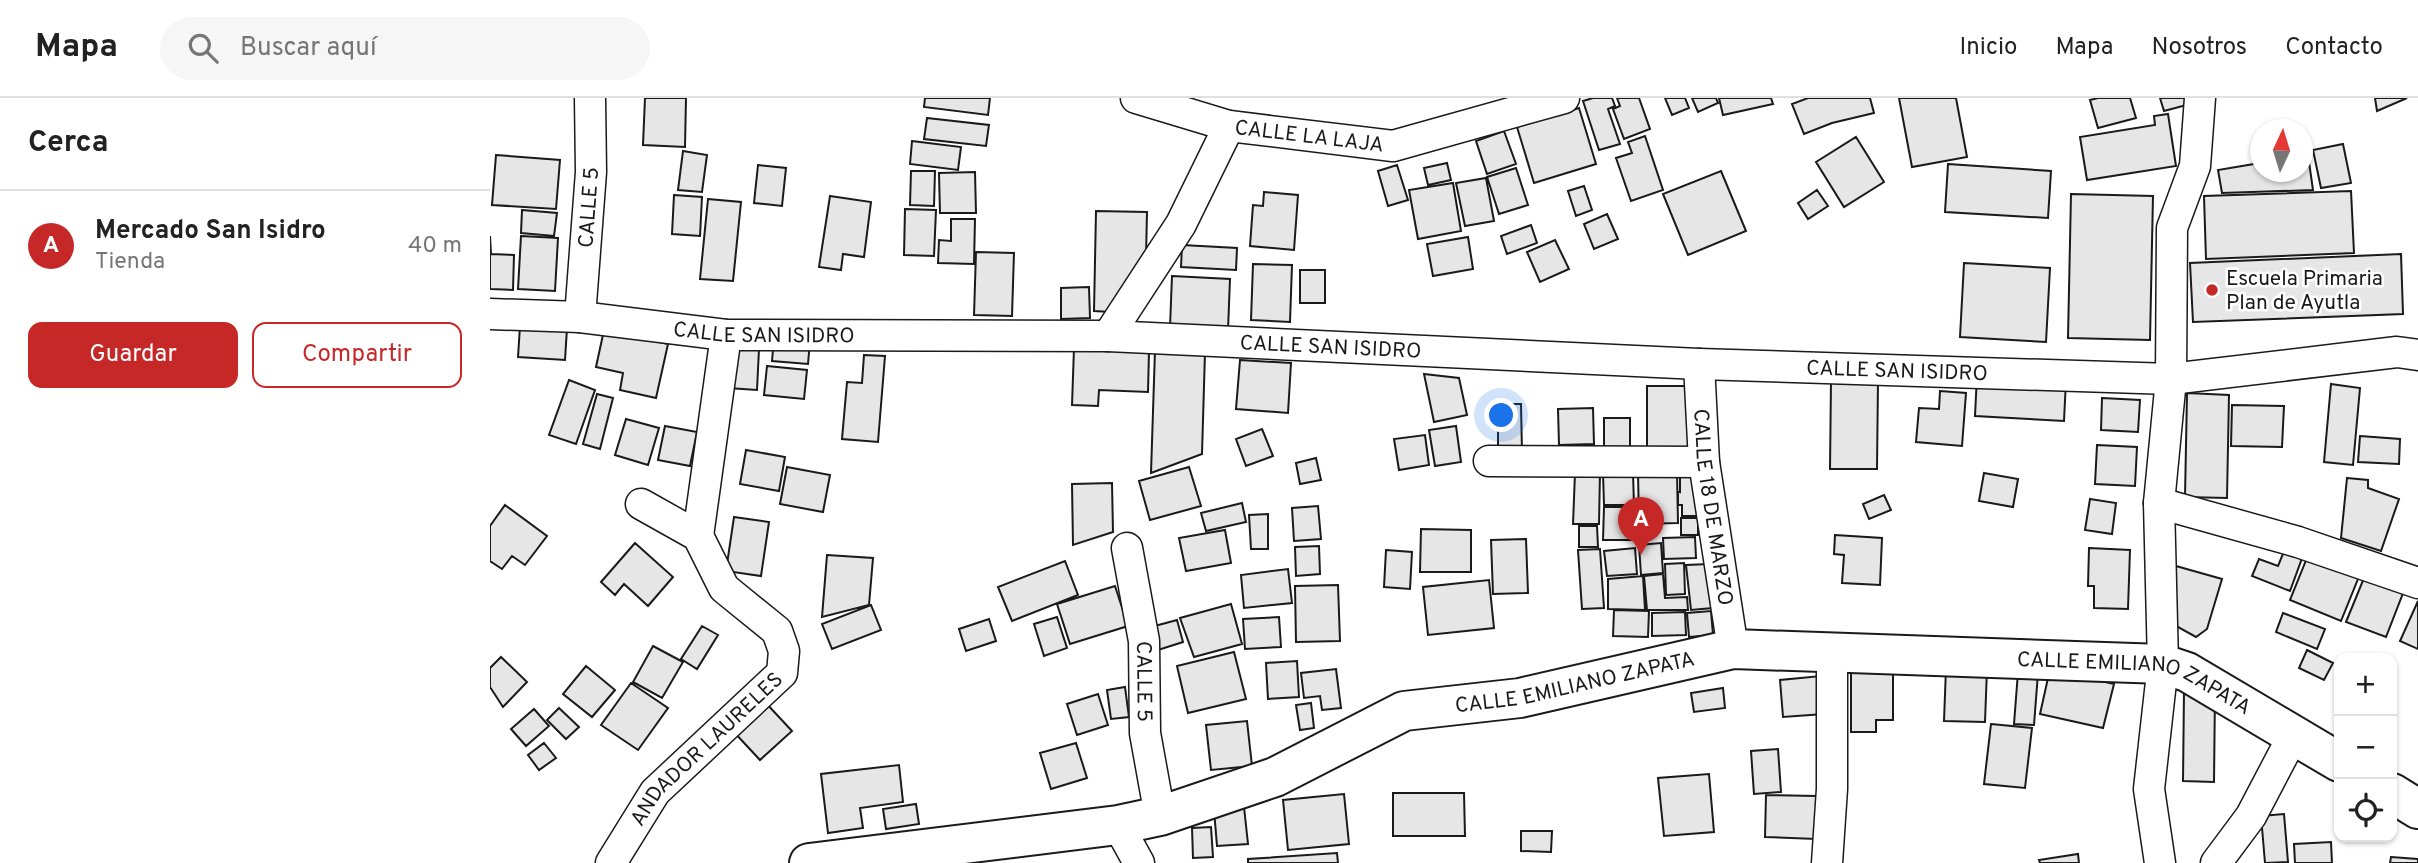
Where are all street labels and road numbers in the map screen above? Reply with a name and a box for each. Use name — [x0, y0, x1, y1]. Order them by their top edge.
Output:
street label: CALLE LA LAJA — [1233, 115, 1385, 160]
street label: CALLE 5 — [573, 166, 606, 249]
street label: CALLE SAN ISIDRO — [672, 317, 855, 350]
street label: CALLE SAN ISIDRO — [1239, 330, 1422, 366]
street label: CALLE SAN ISIDRO — [1806, 355, 1988, 388]
street label: CALLE 18 DE MARZO — [1686, 408, 1738, 608]
street label: CALLE 5 — [1129, 641, 1157, 722]
street label: CALLE EMILIANO ZAPATA — [1454, 646, 1697, 720]
street label: CALLE EMILIANO ZAPATA — [2016, 647, 2255, 722]
street label: ANDADOR LAURELES — [625, 667, 789, 832]

